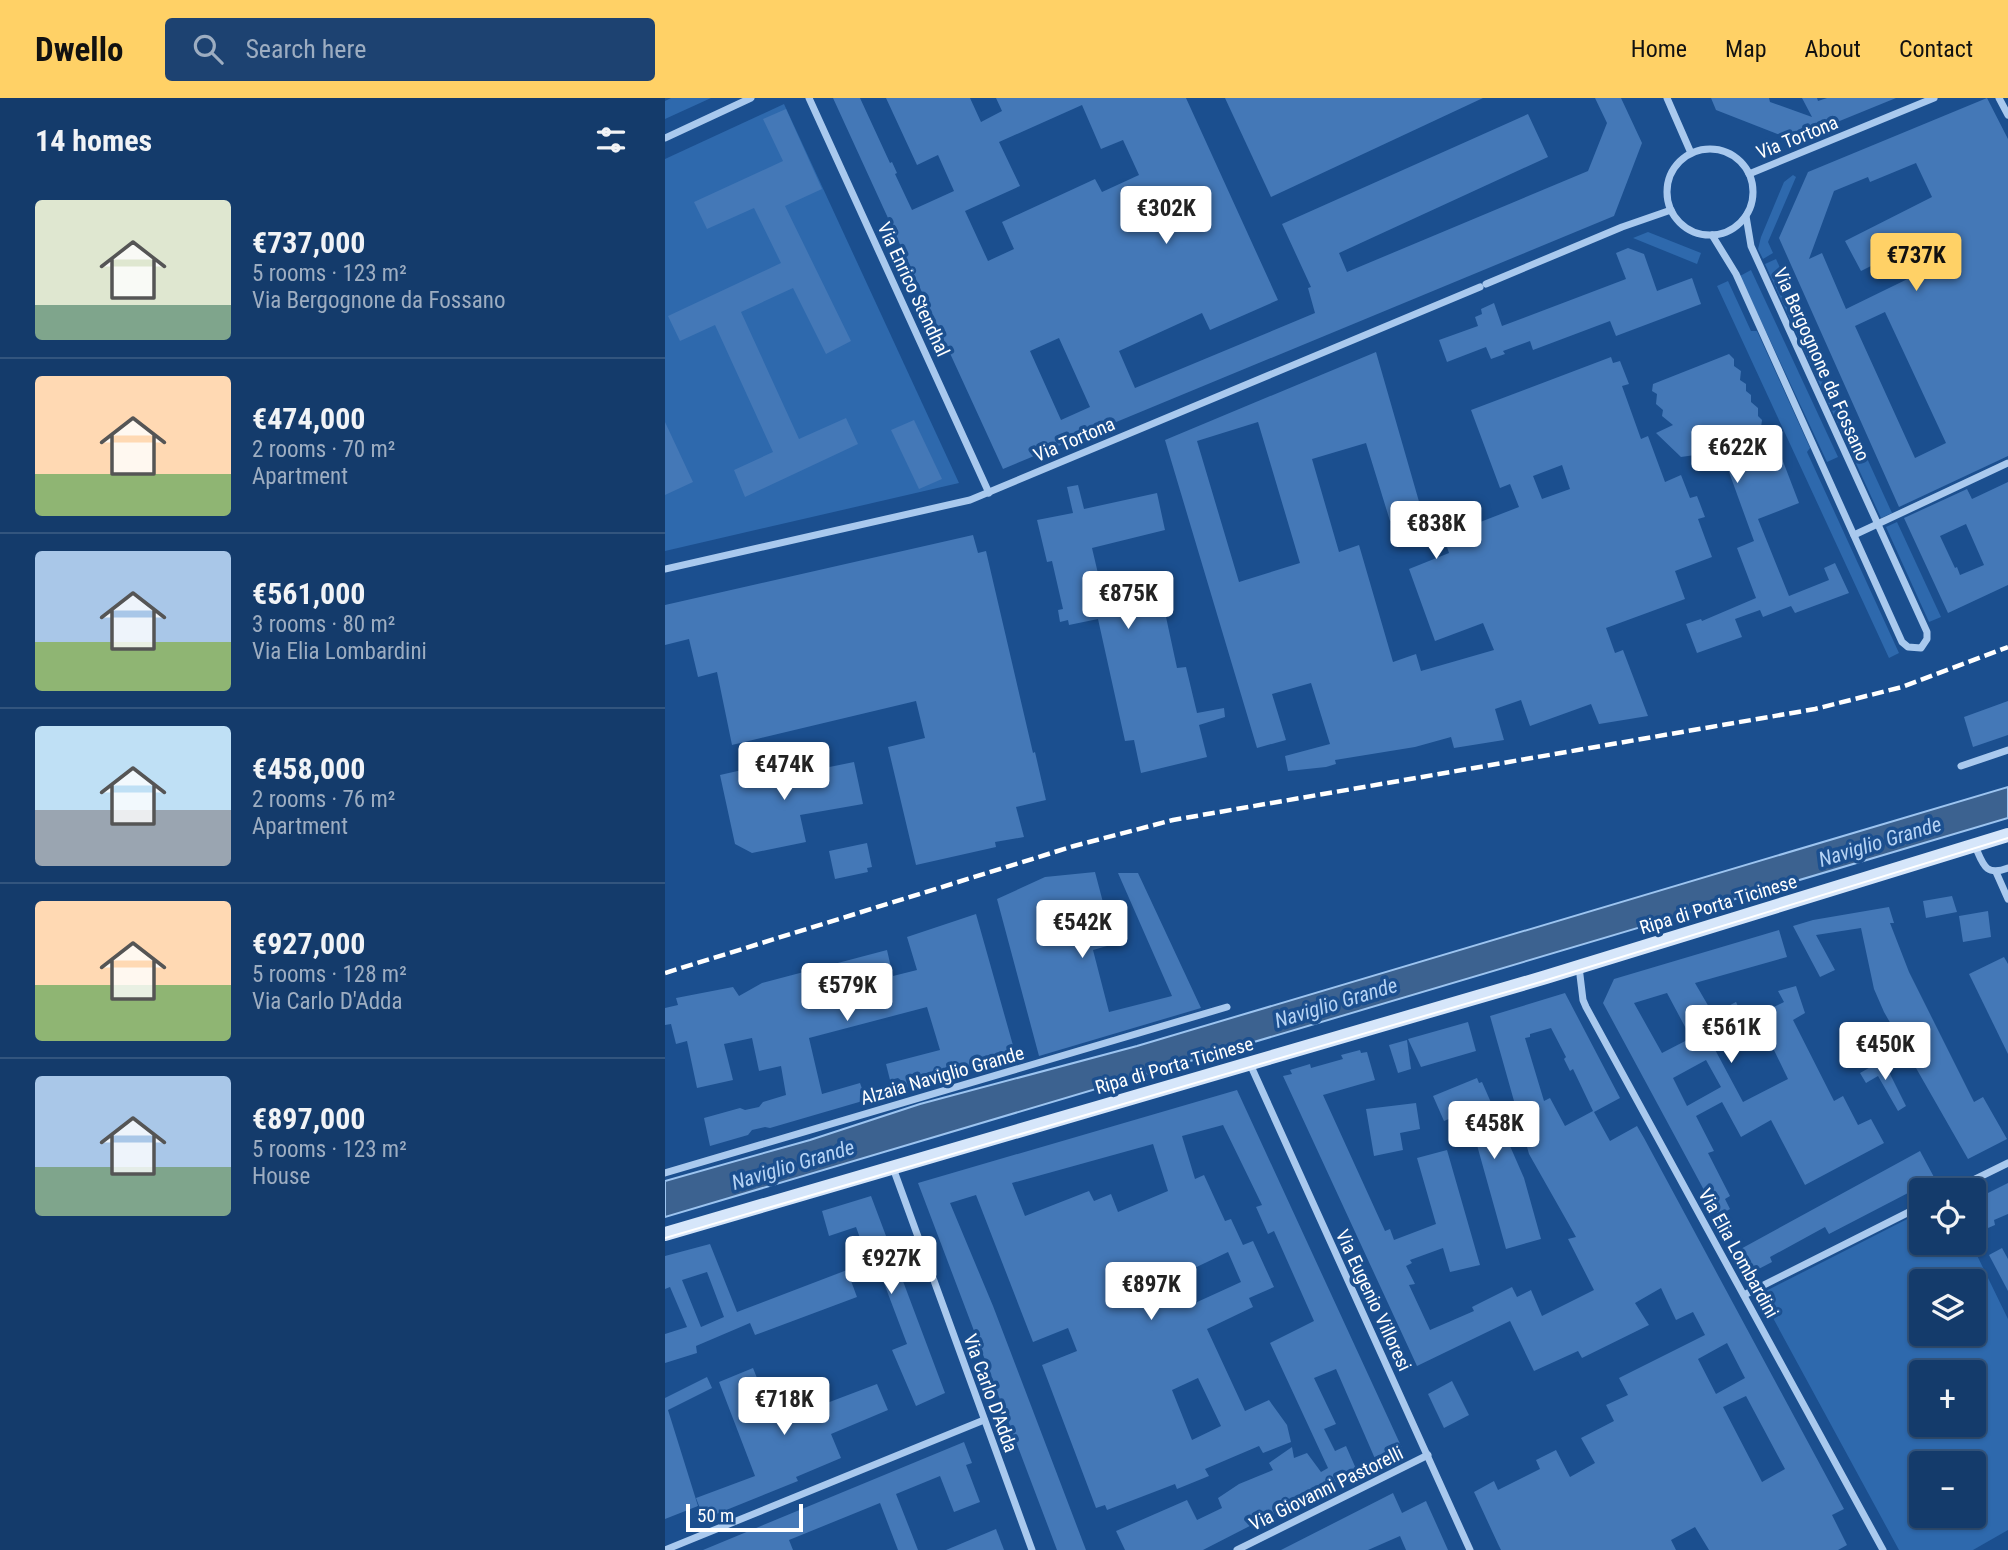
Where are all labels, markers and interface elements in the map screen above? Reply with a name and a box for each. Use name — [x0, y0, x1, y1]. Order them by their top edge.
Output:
search box — [165, 18, 655, 81]
text: Dwello — [35, 30, 123, 69]
icon: search — [189, 30, 227, 68]
text: Search here — [245, 34, 366, 64]
text: Home — [1631, 35, 1687, 63]
text: Map — [1725, 35, 1767, 63]
text: About — [1805, 35, 1861, 63]
text: Contact — [1899, 35, 1973, 63]
street label: Via Tortona — [1753, 111, 1841, 164]
icon: filters — [592, 121, 630, 159]
text: 14 homes — [35, 123, 152, 158]
pin: €302K — [1117, 186, 1215, 246]
text: €302K — [1136, 195, 1196, 222]
street label: Via Enrico Stendhal — [872, 218, 955, 360]
text: €737,000 — [252, 225, 365, 260]
icon: home — [91, 228, 175, 312]
pin: €737K — [1867, 234, 1965, 293]
text: €737K — [1886, 242, 1946, 269]
text: 5 rooms · 123 m² — [252, 260, 407, 287]
street label: Via Bergognone da Fossano — [1768, 264, 1875, 465]
text: Via Bergognone da Fossano — [252, 287, 505, 314]
text: €474,000 — [252, 401, 365, 436]
icon: home — [91, 404, 175, 488]
street label: Via Tortona — [1030, 412, 1118, 467]
pin: €622K — [1688, 426, 1786, 485]
text: €622K — [1707, 434, 1767, 461]
text: 2 rooms · 70 m² — [252, 436, 395, 463]
text: Apartment — [252, 463, 348, 490]
pin: €838K — [1387, 502, 1485, 561]
text: €838K — [1406, 510, 1466, 537]
pin: €875K — [1079, 572, 1177, 631]
text: €561,000 — [252, 576, 365, 611]
icon: home — [91, 579, 175, 663]
text: €875K — [1098, 580, 1158, 607]
text: 3 rooms · 80 m² — [252, 611, 395, 638]
text: Via Elia Lombardini — [252, 638, 427, 665]
pin: €474K — [735, 742, 833, 802]
text: €458,000 — [252, 751, 365, 786]
text: €474K — [754, 751, 814, 778]
icon: home — [91, 754, 175, 838]
text: 2 rooms · 76 m² — [252, 786, 395, 813]
water label: Naviglio Grande — [1816, 812, 1944, 872]
text: Apartment — [252, 813, 348, 840]
street label: Ripa di Porta Ticinese — [1637, 870, 1800, 939]
pin: €542K — [1033, 900, 1131, 960]
text: €542K — [1052, 909, 1112, 936]
text: €927,000 — [252, 926, 365, 961]
icon: home — [91, 929, 175, 1013]
text: 5 rooms · 128 m² — [252, 961, 407, 988]
pin: €579K — [798, 964, 896, 1023]
text: €579K — [817, 972, 877, 999]
water label: Naviglio Grande — [1272, 973, 1400, 1033]
text: Via Carlo D'Adda — [252, 988, 403, 1015]
pin: €561K — [1682, 1006, 1780, 1065]
text: €561K — [1701, 1014, 1761, 1041]
pin: €450K — [1836, 1023, 1934, 1082]
text: €450K — [1855, 1031, 1915, 1058]
street label: Ripa di Porta Ticinese — [1092, 1032, 1256, 1099]
street label: Alzaia Naviglio Grande — [858, 1041, 1027, 1110]
text: €897,000 — [252, 1101, 365, 1136]
pin: €458K — [1445, 1102, 1543, 1161]
icon: home — [91, 1104, 175, 1188]
text: €458K — [1464, 1110, 1524, 1137]
water label: Naviglio Grande — [729, 1135, 857, 1195]
text: 5 rooms · 123 m² — [252, 1136, 407, 1163]
text: House — [252, 1163, 310, 1190]
map controls — [1909, 1178, 1986, 1528]
button: locate — [1909, 1178, 1986, 1255]
street label: Via Elia Lombardini — [1693, 1185, 1784, 1322]
street label: Via Eugenio Villoresi — [1331, 1226, 1416, 1375]
pin: €927K — [842, 1236, 940, 1296]
text: €927K — [861, 1245, 921, 1272]
pin: €897K — [1102, 1262, 1200, 1322]
button: layers — [1909, 1269, 1986, 1346]
text: €897K — [1121, 1271, 1181, 1298]
street label: Via Carlo D'Adda — [958, 1331, 1023, 1456]
button: + — [1909, 1360, 1986, 1437]
pin: €718K — [735, 1378, 833, 1437]
text: €718K — [754, 1386, 814, 1413]
street label: Via Giovanni Pastorelli — [1245, 1441, 1407, 1536]
button: − — [1909, 1451, 1986, 1528]
scale bar — [686, 1501, 803, 1533]
text: 50 m — [697, 1504, 734, 1527]

